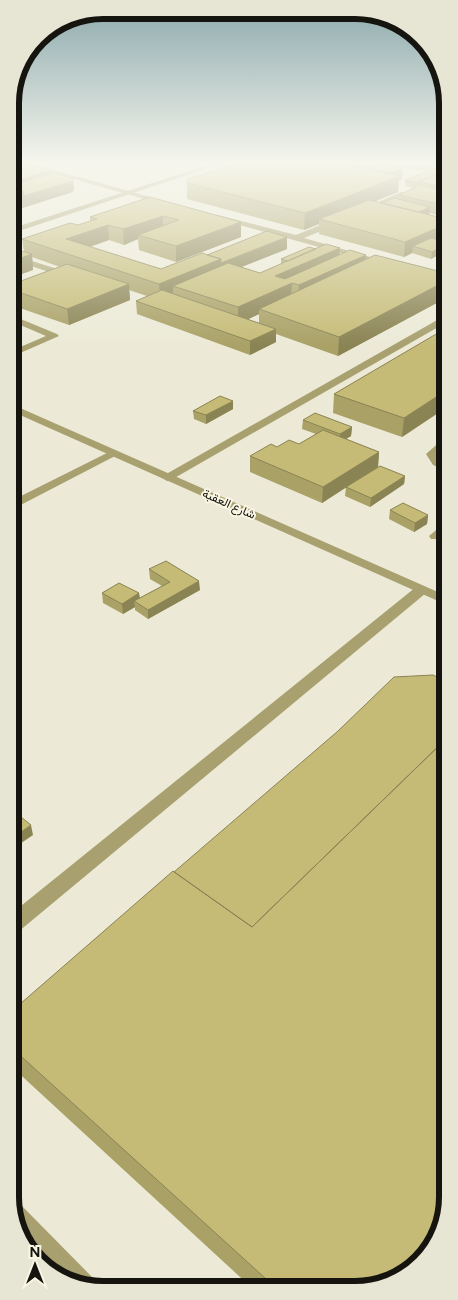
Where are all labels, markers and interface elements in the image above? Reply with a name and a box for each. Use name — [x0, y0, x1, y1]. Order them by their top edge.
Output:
street label: شارع العقبة — [200, 486, 258, 524]
north arrow — [10, 1240, 60, 1290]
text: N — [30, 1244, 40, 1261]

